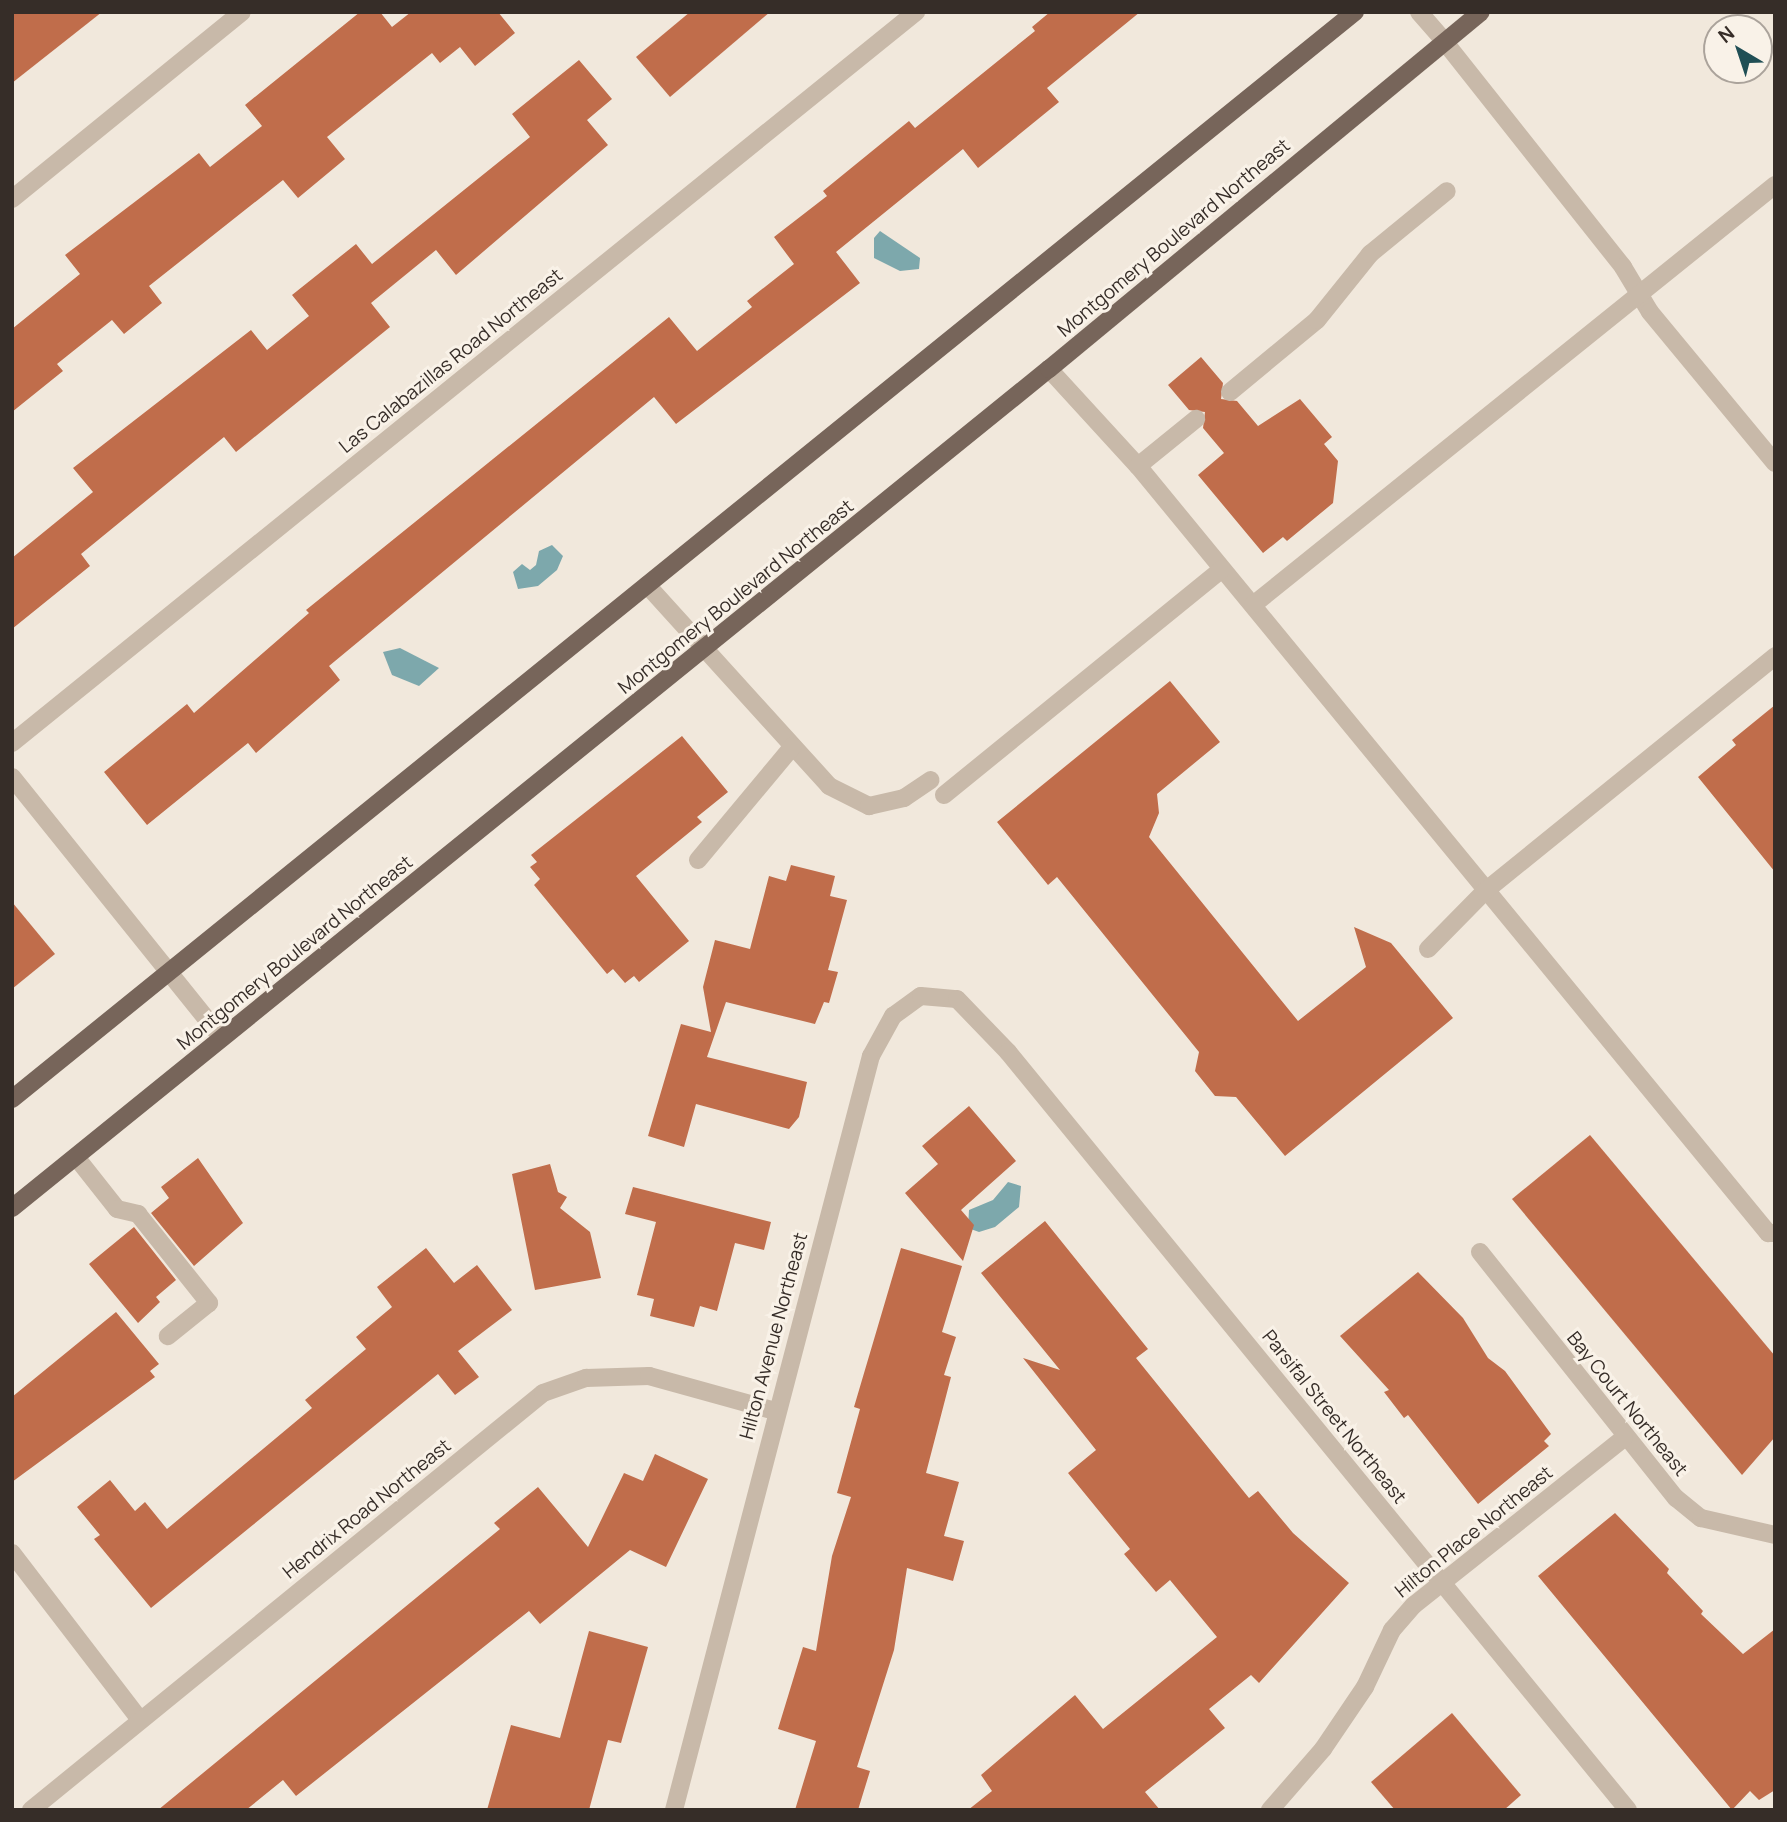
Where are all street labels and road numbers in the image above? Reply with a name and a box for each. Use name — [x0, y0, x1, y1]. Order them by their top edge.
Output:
street label: Montgomery Boulevard Northeast — [1053, 134, 1295, 342]
street label: Las Calabazillas Road Northeast — [335, 264, 567, 458]
street label: Montgomery Boulevard Northeast — [614, 495, 858, 699]
street label: Montgomery Boulevard Northeast — [173, 851, 417, 1055]
street label: Hilton Avenue Northeast — [735, 1230, 813, 1442]
street label: Parsifal Street Northeast — [1257, 1326, 1411, 1508]
street label: Bay Court Northeast — [1562, 1327, 1692, 1481]
street label: Hendrix Road Northeast — [279, 1434, 455, 1584]
street label: Hilton Place Northeast — [1391, 1461, 1557, 1603]

